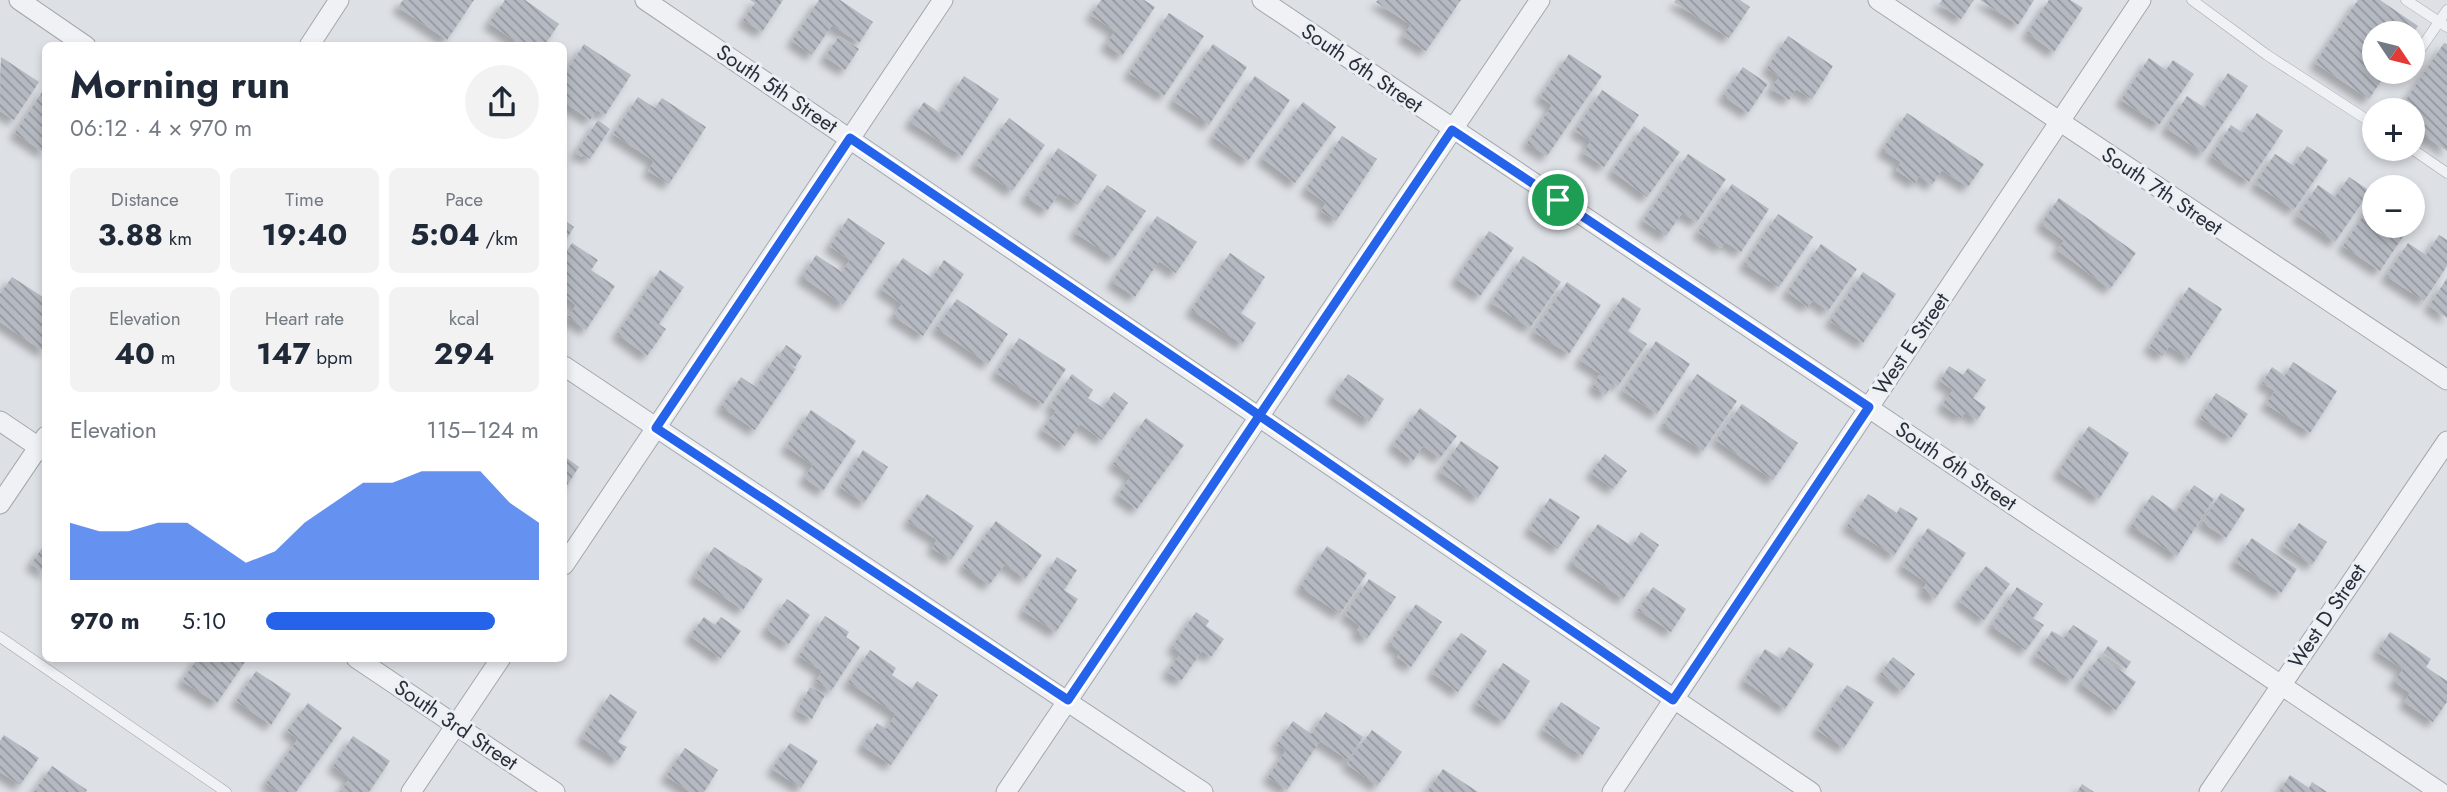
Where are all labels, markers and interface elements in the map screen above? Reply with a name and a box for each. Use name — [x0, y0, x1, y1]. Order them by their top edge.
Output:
street label: South 6th Street — [1295, 16, 1429, 120]
north arrow — [2362, 21, 2426, 84]
map controls — [2362, 21, 2425, 238]
street label: South 5th Street — [710, 37, 844, 141]
text: Morning run — [70, 57, 290, 112]
button: share — [465, 65, 539, 139]
button: + — [2362, 98, 2425, 161]
text: 06:12 · 4 × 970 m — [70, 111, 252, 145]
street label: South 7th Street — [2096, 139, 2228, 243]
pin — [1528, 170, 1588, 230]
button: − — [2362, 175, 2425, 238]
icon: arrive — [1539, 181, 1577, 219]
text: Distance — [111, 186, 179, 213]
text: Time — [285, 186, 324, 213]
text: Pace — [445, 186, 483, 213]
text: 3.88 — [98, 213, 163, 256]
text: 19:40 — [262, 213, 347, 256]
text: 5:04 — [410, 213, 480, 256]
text: km — [163, 225, 192, 252]
text: /km — [480, 225, 518, 252]
street label: West E Street — [1866, 287, 1956, 401]
text: Elevation — [109, 305, 181, 332]
text: Heart rate — [265, 305, 344, 332]
text: kcal — [449, 305, 480, 332]
text: 40 — [114, 332, 155, 375]
text: 147 — [256, 332, 311, 375]
text: 294 — [434, 332, 495, 375]
text: m — [155, 344, 176, 371]
text: bpm — [311, 344, 353, 371]
text: Elevation — [70, 413, 157, 447]
text: 115–124 m — [427, 413, 539, 447]
street label: South 6th Street — [1889, 414, 2023, 518]
street label: West D Street — [2281, 558, 2373, 674]
text: 970 m — [70, 604, 140, 638]
text: 5:10 — [182, 604, 226, 638]
street label: South 3rd Street — [388, 672, 524, 778]

